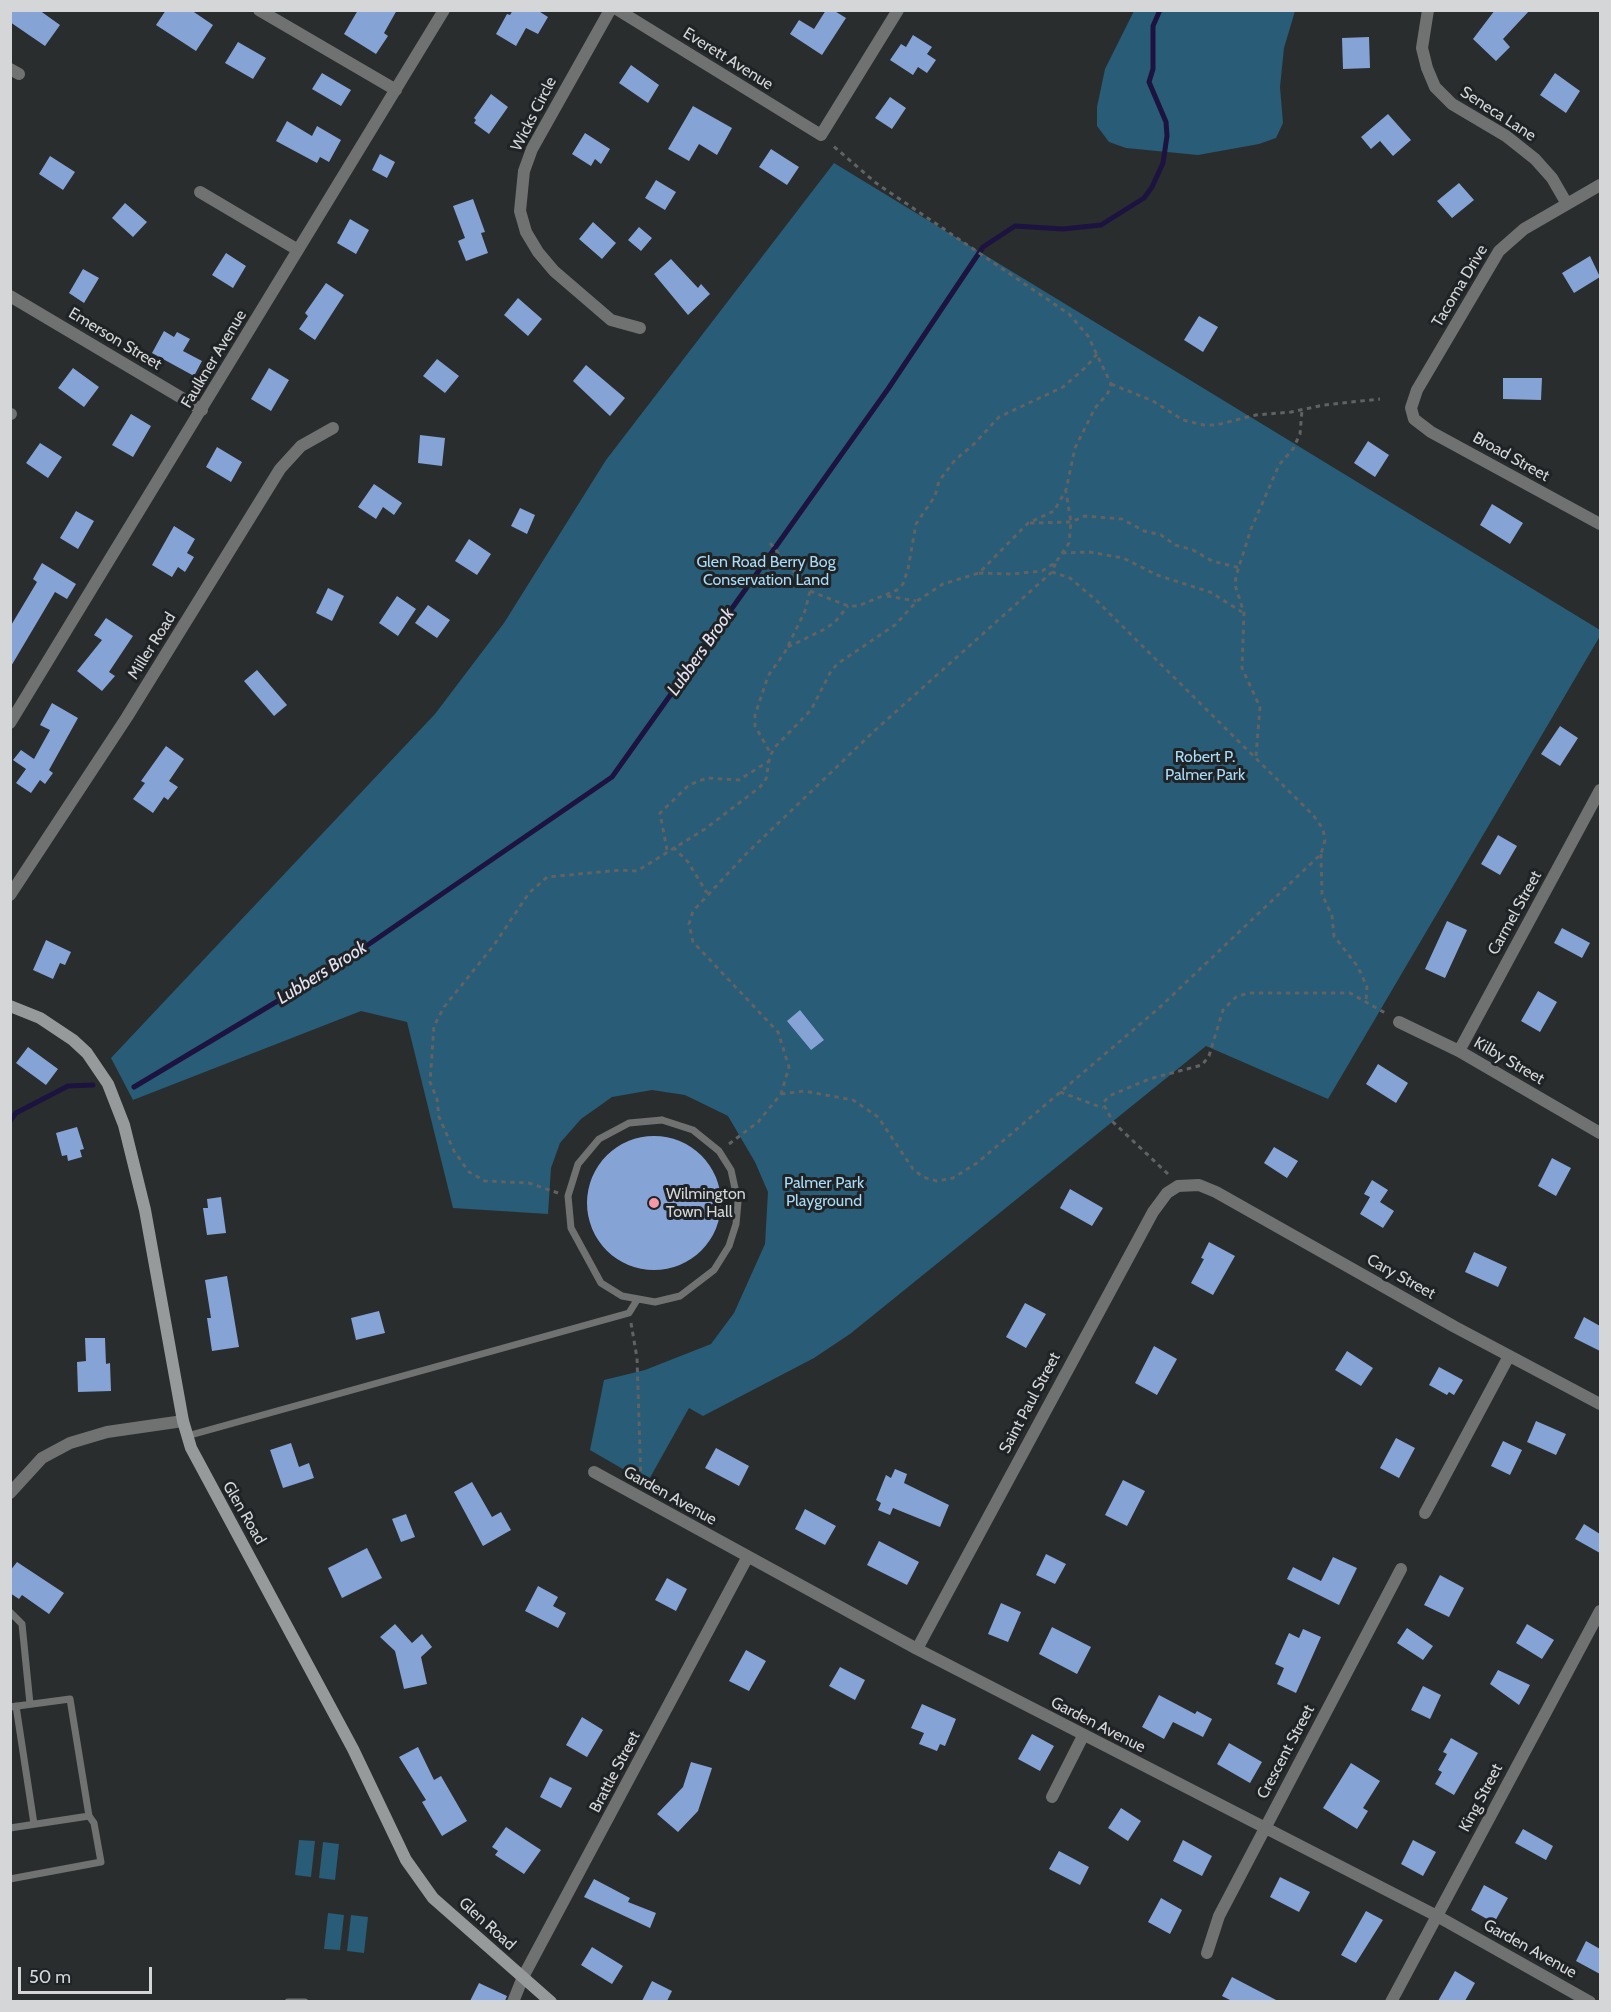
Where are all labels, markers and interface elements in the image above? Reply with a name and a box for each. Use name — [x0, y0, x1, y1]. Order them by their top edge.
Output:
street label: Everett Avenue — [679, 24, 777, 94]
street label: Wicks Circle — [507, 74, 561, 154]
street label: Seneca Lane — [1457, 83, 1539, 145]
street label: Tacoma Drive — [1428, 241, 1492, 331]
street label: Emerson Street — [65, 304, 165, 374]
street label: Faulkner Avenue — [177, 306, 251, 412]
street label: Broad Street — [1469, 428, 1553, 486]
park label: Glen Road Berry Bog Conservation Land — [696, 552, 836, 590]
water label: Lubbers Brook — [663, 604, 739, 700]
street label: Miller Road — [124, 609, 180, 683]
park label: Robert P. Palmer Park — [1165, 747, 1245, 785]
street label: Carmel Street — [1484, 868, 1546, 958]
water label: Lubbers Brook — [273, 937, 371, 1009]
street label: Kilby Street — [1470, 1033, 1548, 1089]
park label: Palmer Park Playground — [784, 1173, 864, 1211]
place label: Wilmington Town Hall — [666, 1184, 746, 1222]
marker: Wilmington Town Hall — [647, 1196, 661, 1210]
street label: Cary Street — [1363, 1250, 1439, 1304]
street label: Saint Paul Street — [995, 1349, 1065, 1457]
street label: Garden Avenue — [620, 1462, 720, 1530]
street label: Glen Road — [218, 1478, 270, 1548]
street label: Garden Avenue — [1047, 1693, 1149, 1757]
street label: Crescent Street — [1253, 1702, 1319, 1802]
street label: Brattle Street — [586, 1728, 644, 1816]
street label: King Street — [1455, 1761, 1507, 1835]
street label: Glen Road — [455, 1894, 519, 1954]
street label: Garden Avenue — [1480, 1915, 1580, 1983]
scale bar — [21, 1955, 154, 1993]
text: 50 m — [29, 1966, 71, 1988]

